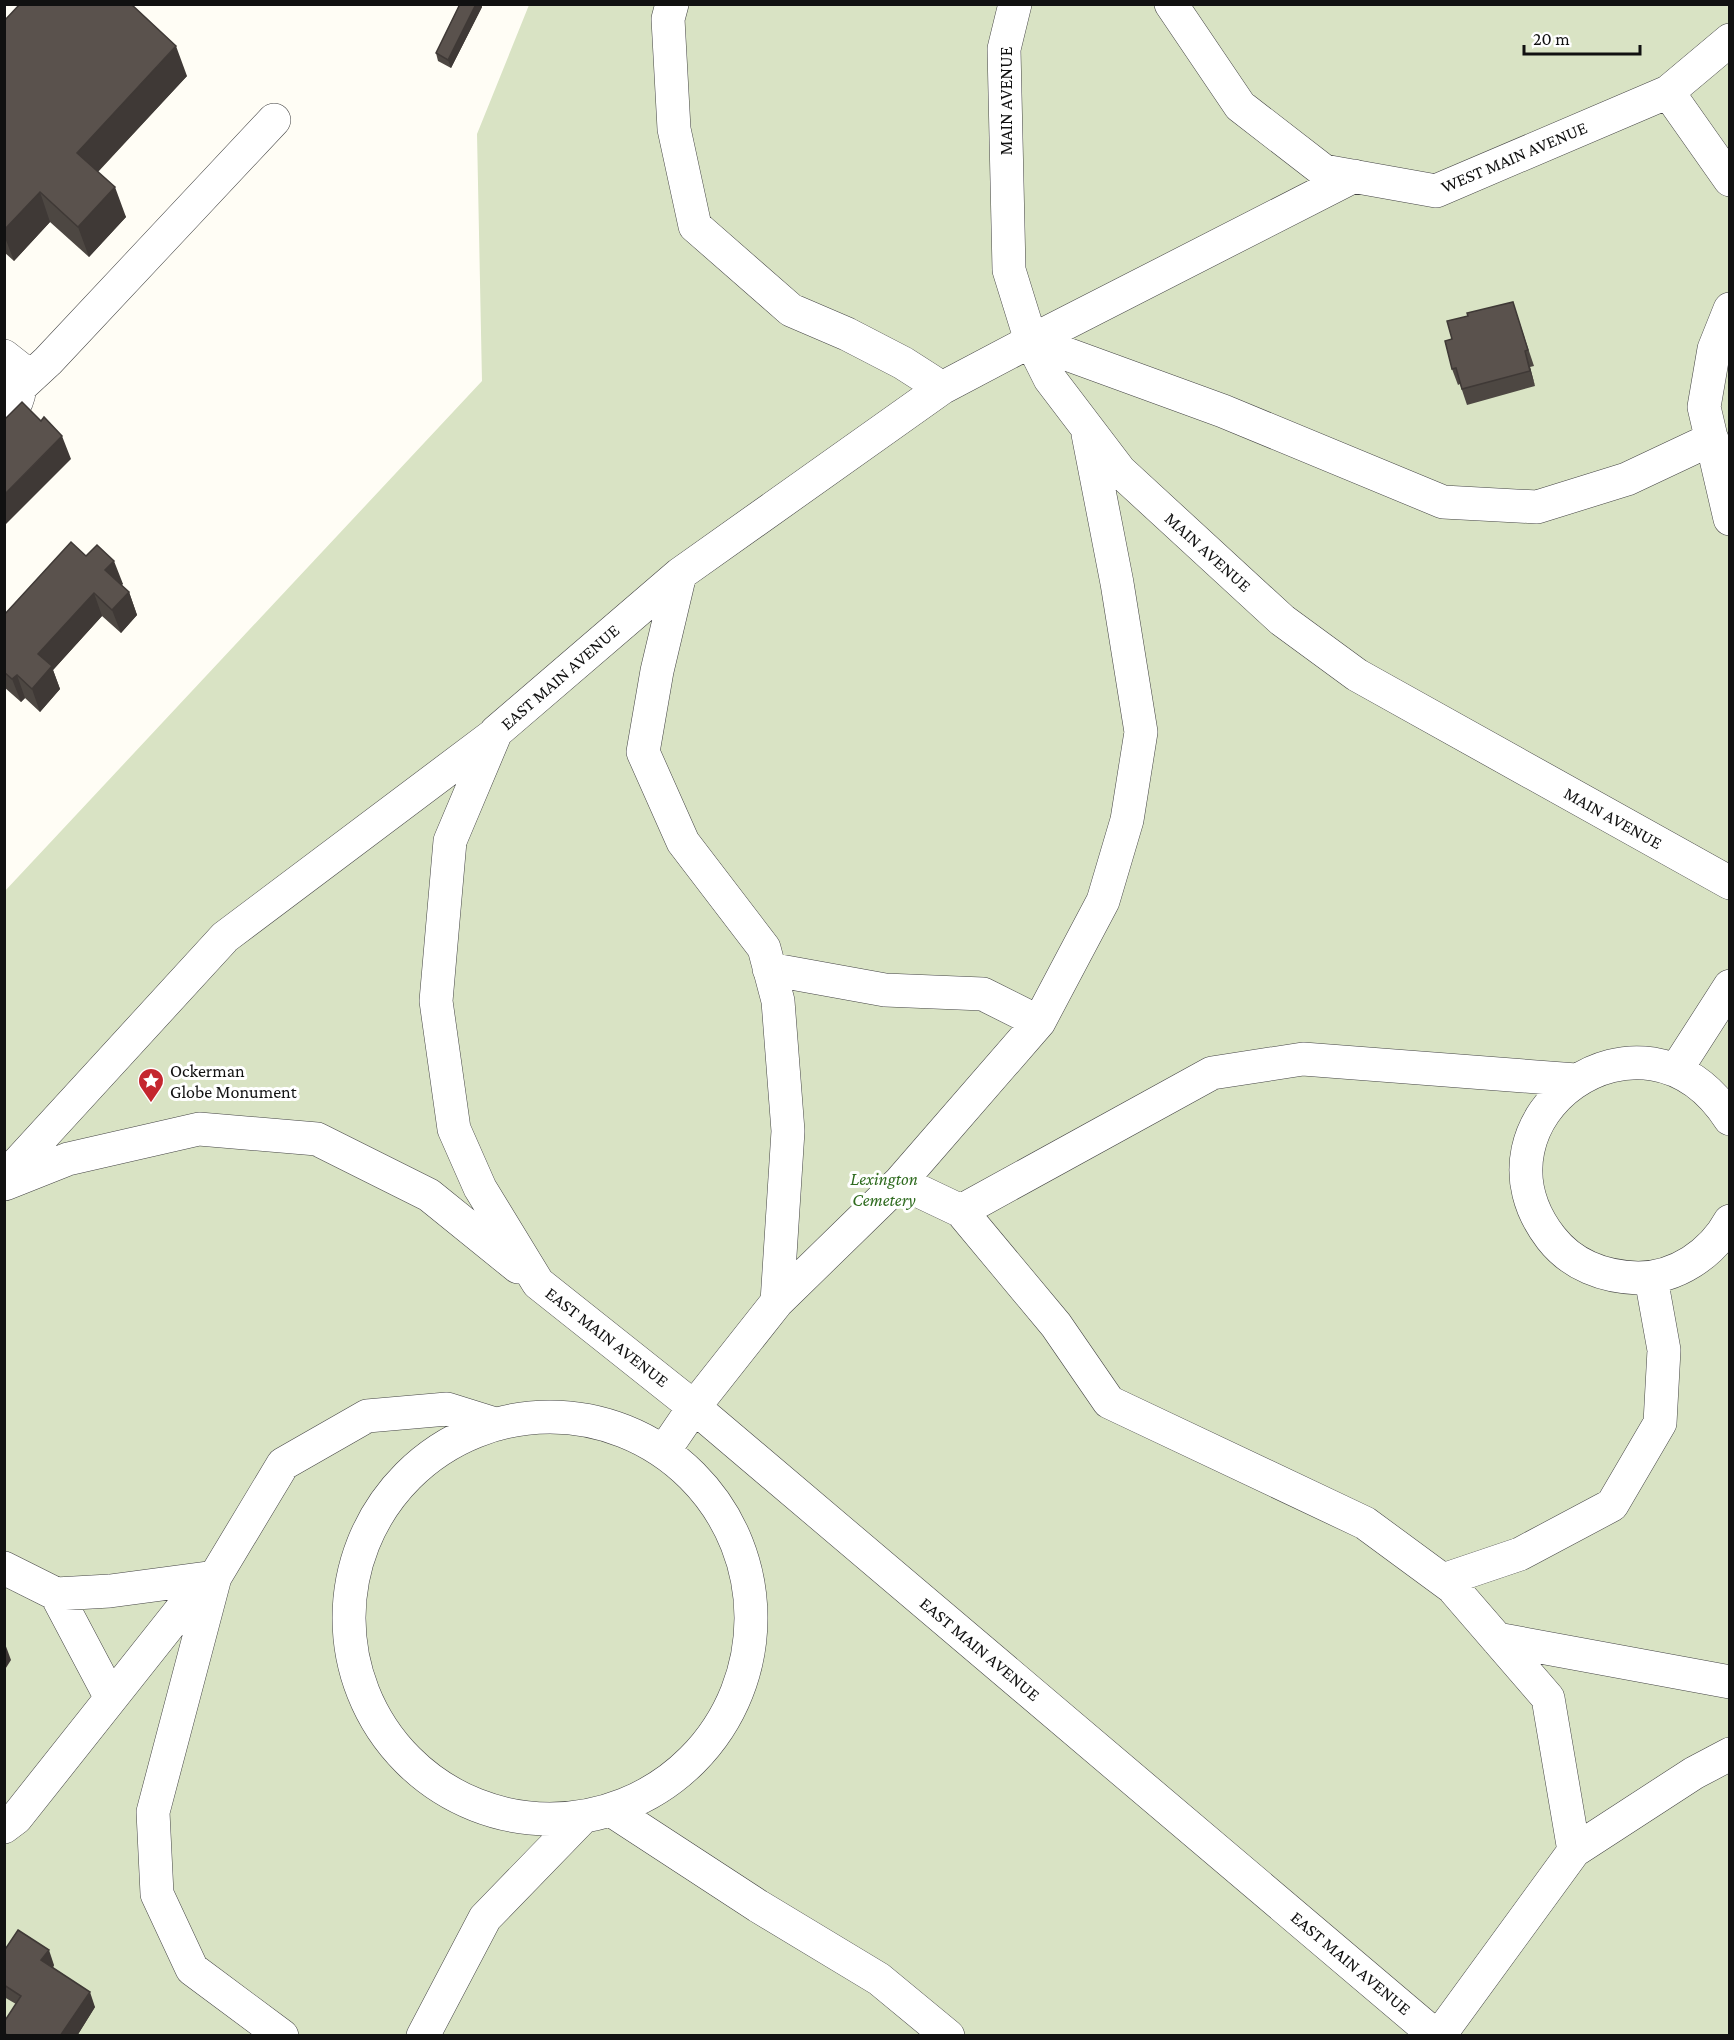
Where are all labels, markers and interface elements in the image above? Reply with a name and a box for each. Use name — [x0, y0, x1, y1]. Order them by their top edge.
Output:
scale bar — [1524, 18, 1640, 56]
text: 20 m — [1533, 29, 1570, 49]
street label: MAIN AVENUE — [996, 46, 1016, 156]
street label: WEST MAIN AVENUE — [1438, 117, 1590, 197]
street label: MAIN AVENUE — [1161, 508, 1255, 596]
street label: EAST MAIN AVENUE — [497, 620, 624, 734]
street label: MAIN AVENUE — [1560, 783, 1666, 853]
place label: Ockerman Globe Monument — [170, 1061, 298, 1102]
place icon: Ockerman Globe Monument — [136, 1066, 166, 1104]
park label: Lexington Cemetery — [850, 1169, 918, 1210]
street label: EAST MAIN AVENUE — [542, 1283, 673, 1391]
street label: EAST MAIN AVENUE — [916, 1593, 1044, 1705]
street label: EAST MAIN AVENUE — [1287, 1907, 1415, 2019]

